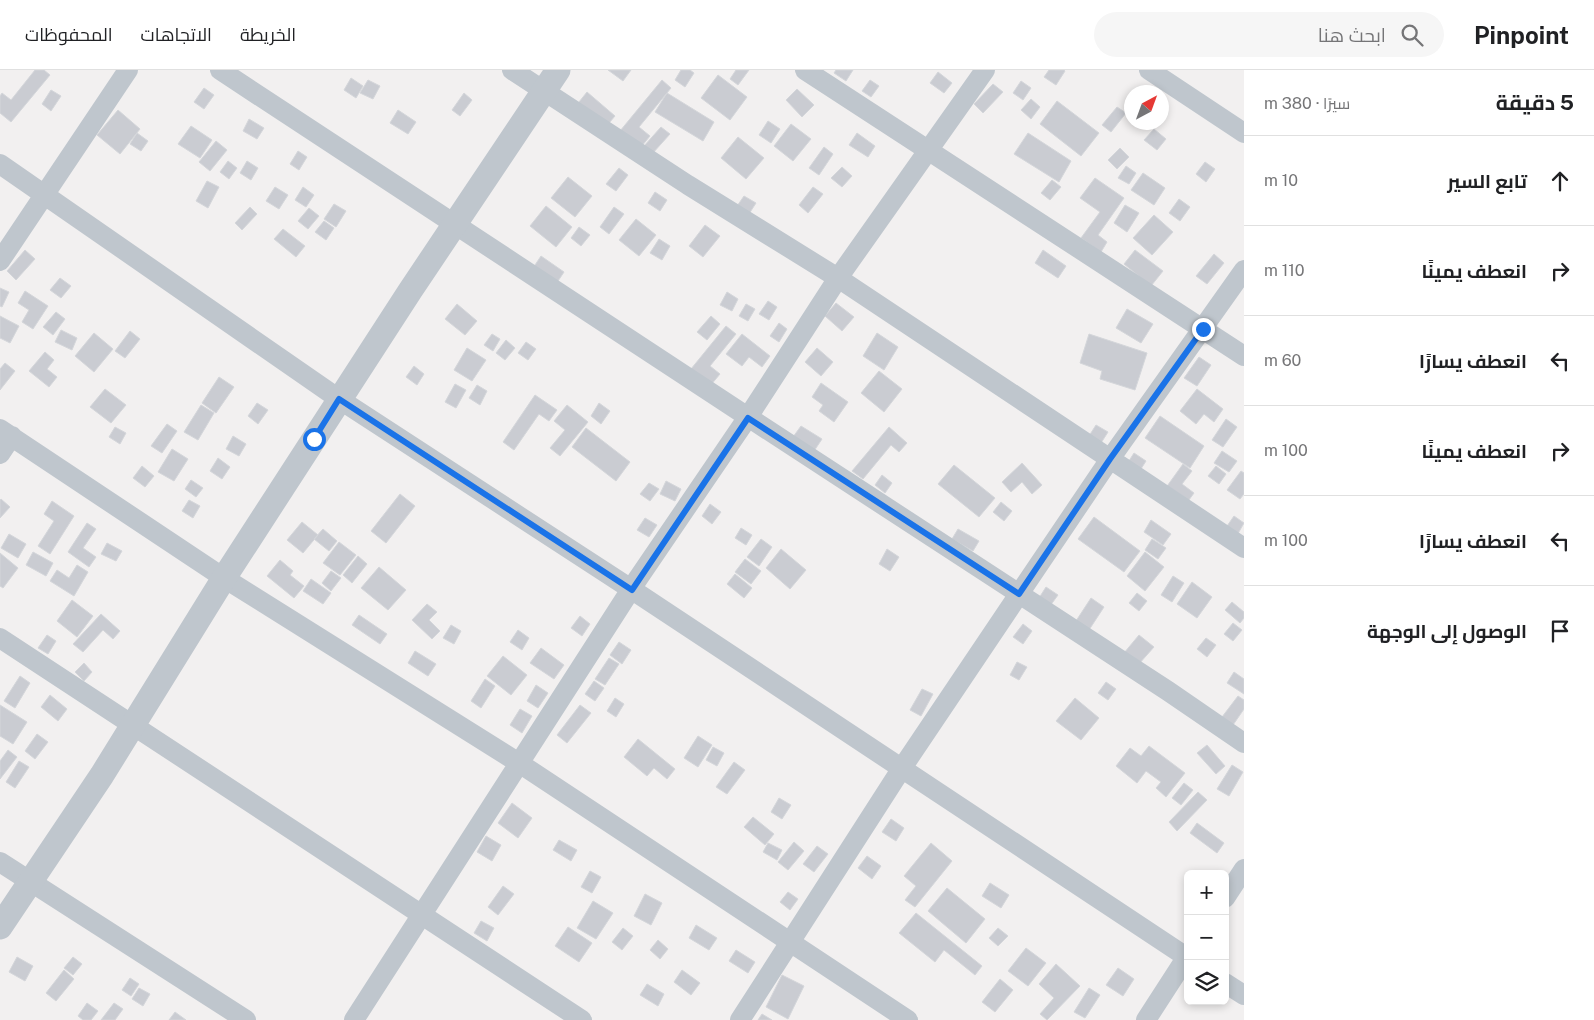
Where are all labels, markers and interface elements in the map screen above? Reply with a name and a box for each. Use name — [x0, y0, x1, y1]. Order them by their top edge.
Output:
search box — [1094, 12, 1444, 57]
icon: search — [1398, 21, 1426, 49]
text: Pinpoint — [1474, 21, 1569, 49]
text: المحفوظات — [25, 24, 113, 45]
text: الاتجاهات — [141, 24, 212, 45]
text: الخريطة — [240, 24, 296, 45]
text: ابحث هنا — [1318, 24, 1386, 46]
north arrow — [1124, 85, 1169, 130]
text: 5 دقيقة — [1496, 90, 1574, 115]
text: سيرًا · 380 m — [1264, 94, 1350, 113]
icon: ahead — [1546, 167, 1574, 195]
text: تابع السير — [1447, 170, 1527, 192]
text: 10 m — [1264, 171, 1298, 190]
icon: right — [1546, 257, 1574, 285]
text: انعطف يمينًا — [1421, 260, 1527, 282]
text: 110 m — [1264, 261, 1305, 280]
route end — [1192, 318, 1215, 341]
icon: left — [1546, 347, 1574, 375]
text: انعطف يسارًا — [1419, 350, 1527, 372]
text: 60 m — [1264, 351, 1301, 370]
route start — [303, 428, 326, 451]
icon: right — [1546, 437, 1574, 465]
text: انعطف يمينًا — [1421, 440, 1527, 462]
text: 100 m — [1264, 441, 1308, 460]
icon: left — [1546, 527, 1574, 555]
text: انعطف يسارًا — [1419, 530, 1527, 552]
text: 100 m — [1264, 531, 1308, 550]
icon: arrive — [1546, 617, 1574, 645]
text: الوصول إلى الوجهة — [1367, 620, 1527, 642]
map controls — [1184, 870, 1229, 1005]
button: + — [1184, 870, 1229, 915]
button: − — [1184, 915, 1229, 960]
button: layers — [1184, 960, 1229, 1005]

